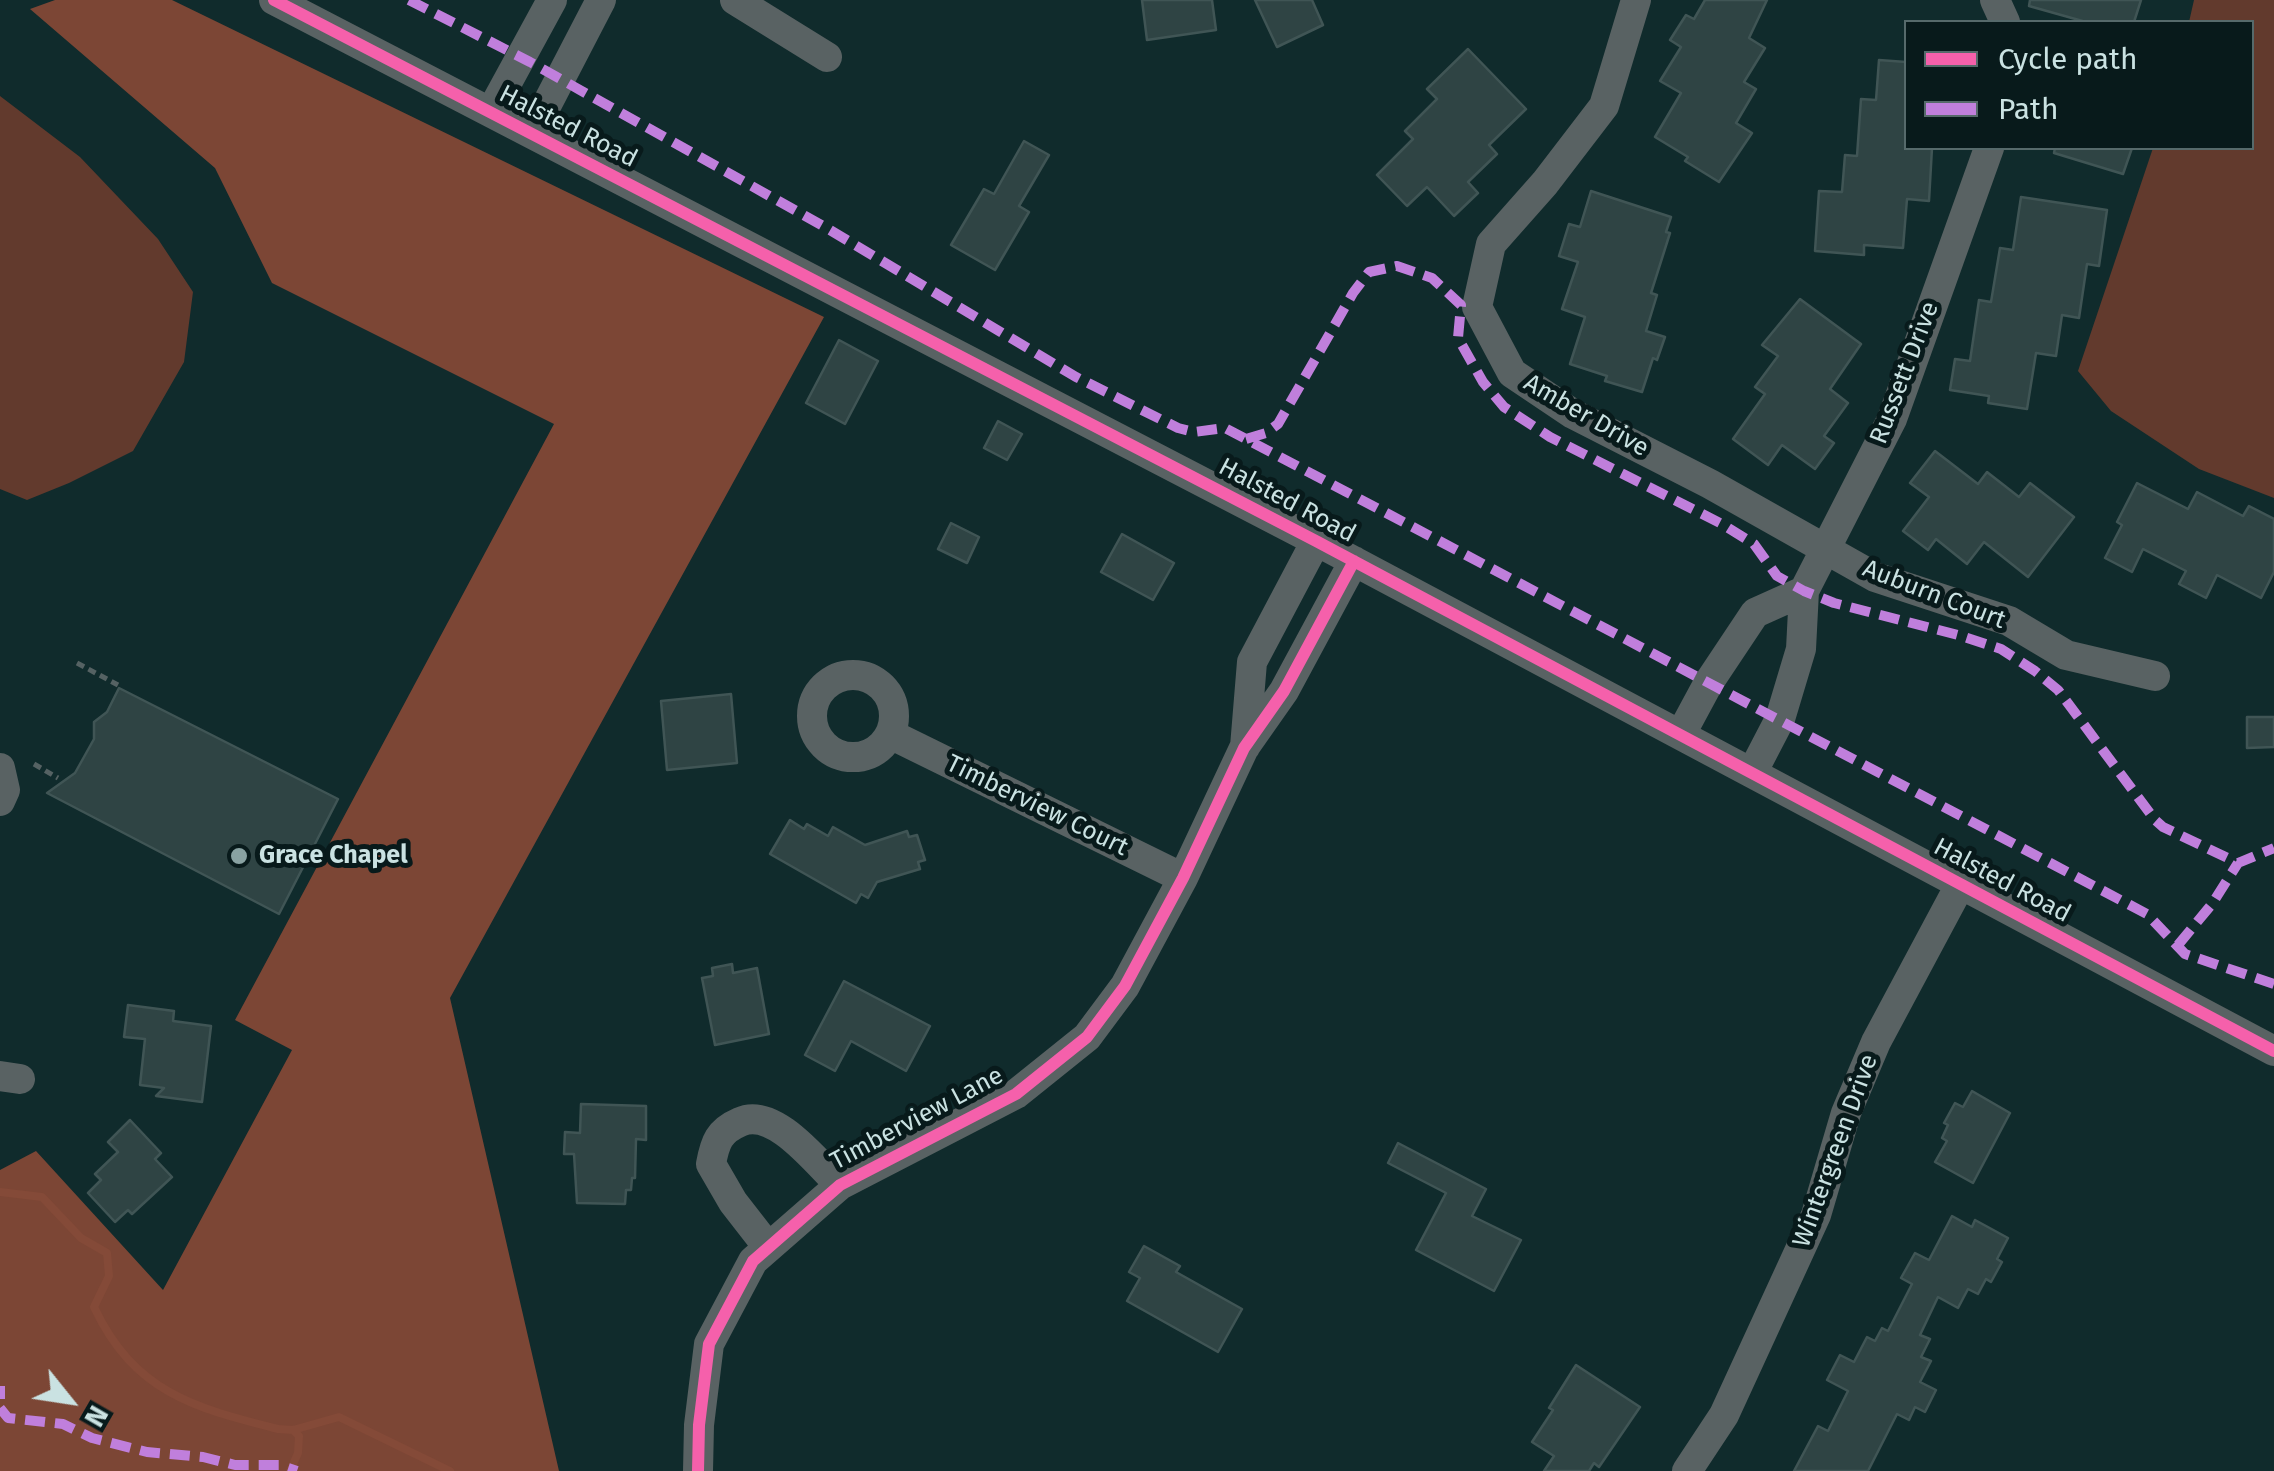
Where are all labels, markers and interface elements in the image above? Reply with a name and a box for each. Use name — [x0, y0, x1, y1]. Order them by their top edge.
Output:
legend — [1904, 20, 2254, 150]
text: Cycle path — [1998, 41, 2137, 77]
street label: Halsted Road — [494, 79, 642, 175]
text: Path — [1998, 91, 2059, 127]
street label: Russett Drive — [1864, 298, 1946, 448]
street label: Amber Drive — [1518, 368, 1654, 464]
street label: Halsted Road — [1213, 452, 1361, 550]
street label: Auburn Court — [1858, 554, 2010, 636]
street label: Timberview Court — [941, 749, 1133, 863]
street label: Halsted Road — [1928, 832, 2076, 930]
place label: Grace Chapel — [259, 841, 408, 871]
marker: Grace Chapel — [228, 845, 250, 867]
street label: Wintergreen Drive — [1787, 1051, 1885, 1251]
street label: Timberview Lane — [826, 1061, 1008, 1177]
north arrow — [20, 1351, 120, 1451]
text: N — [77, 1400, 115, 1433]

